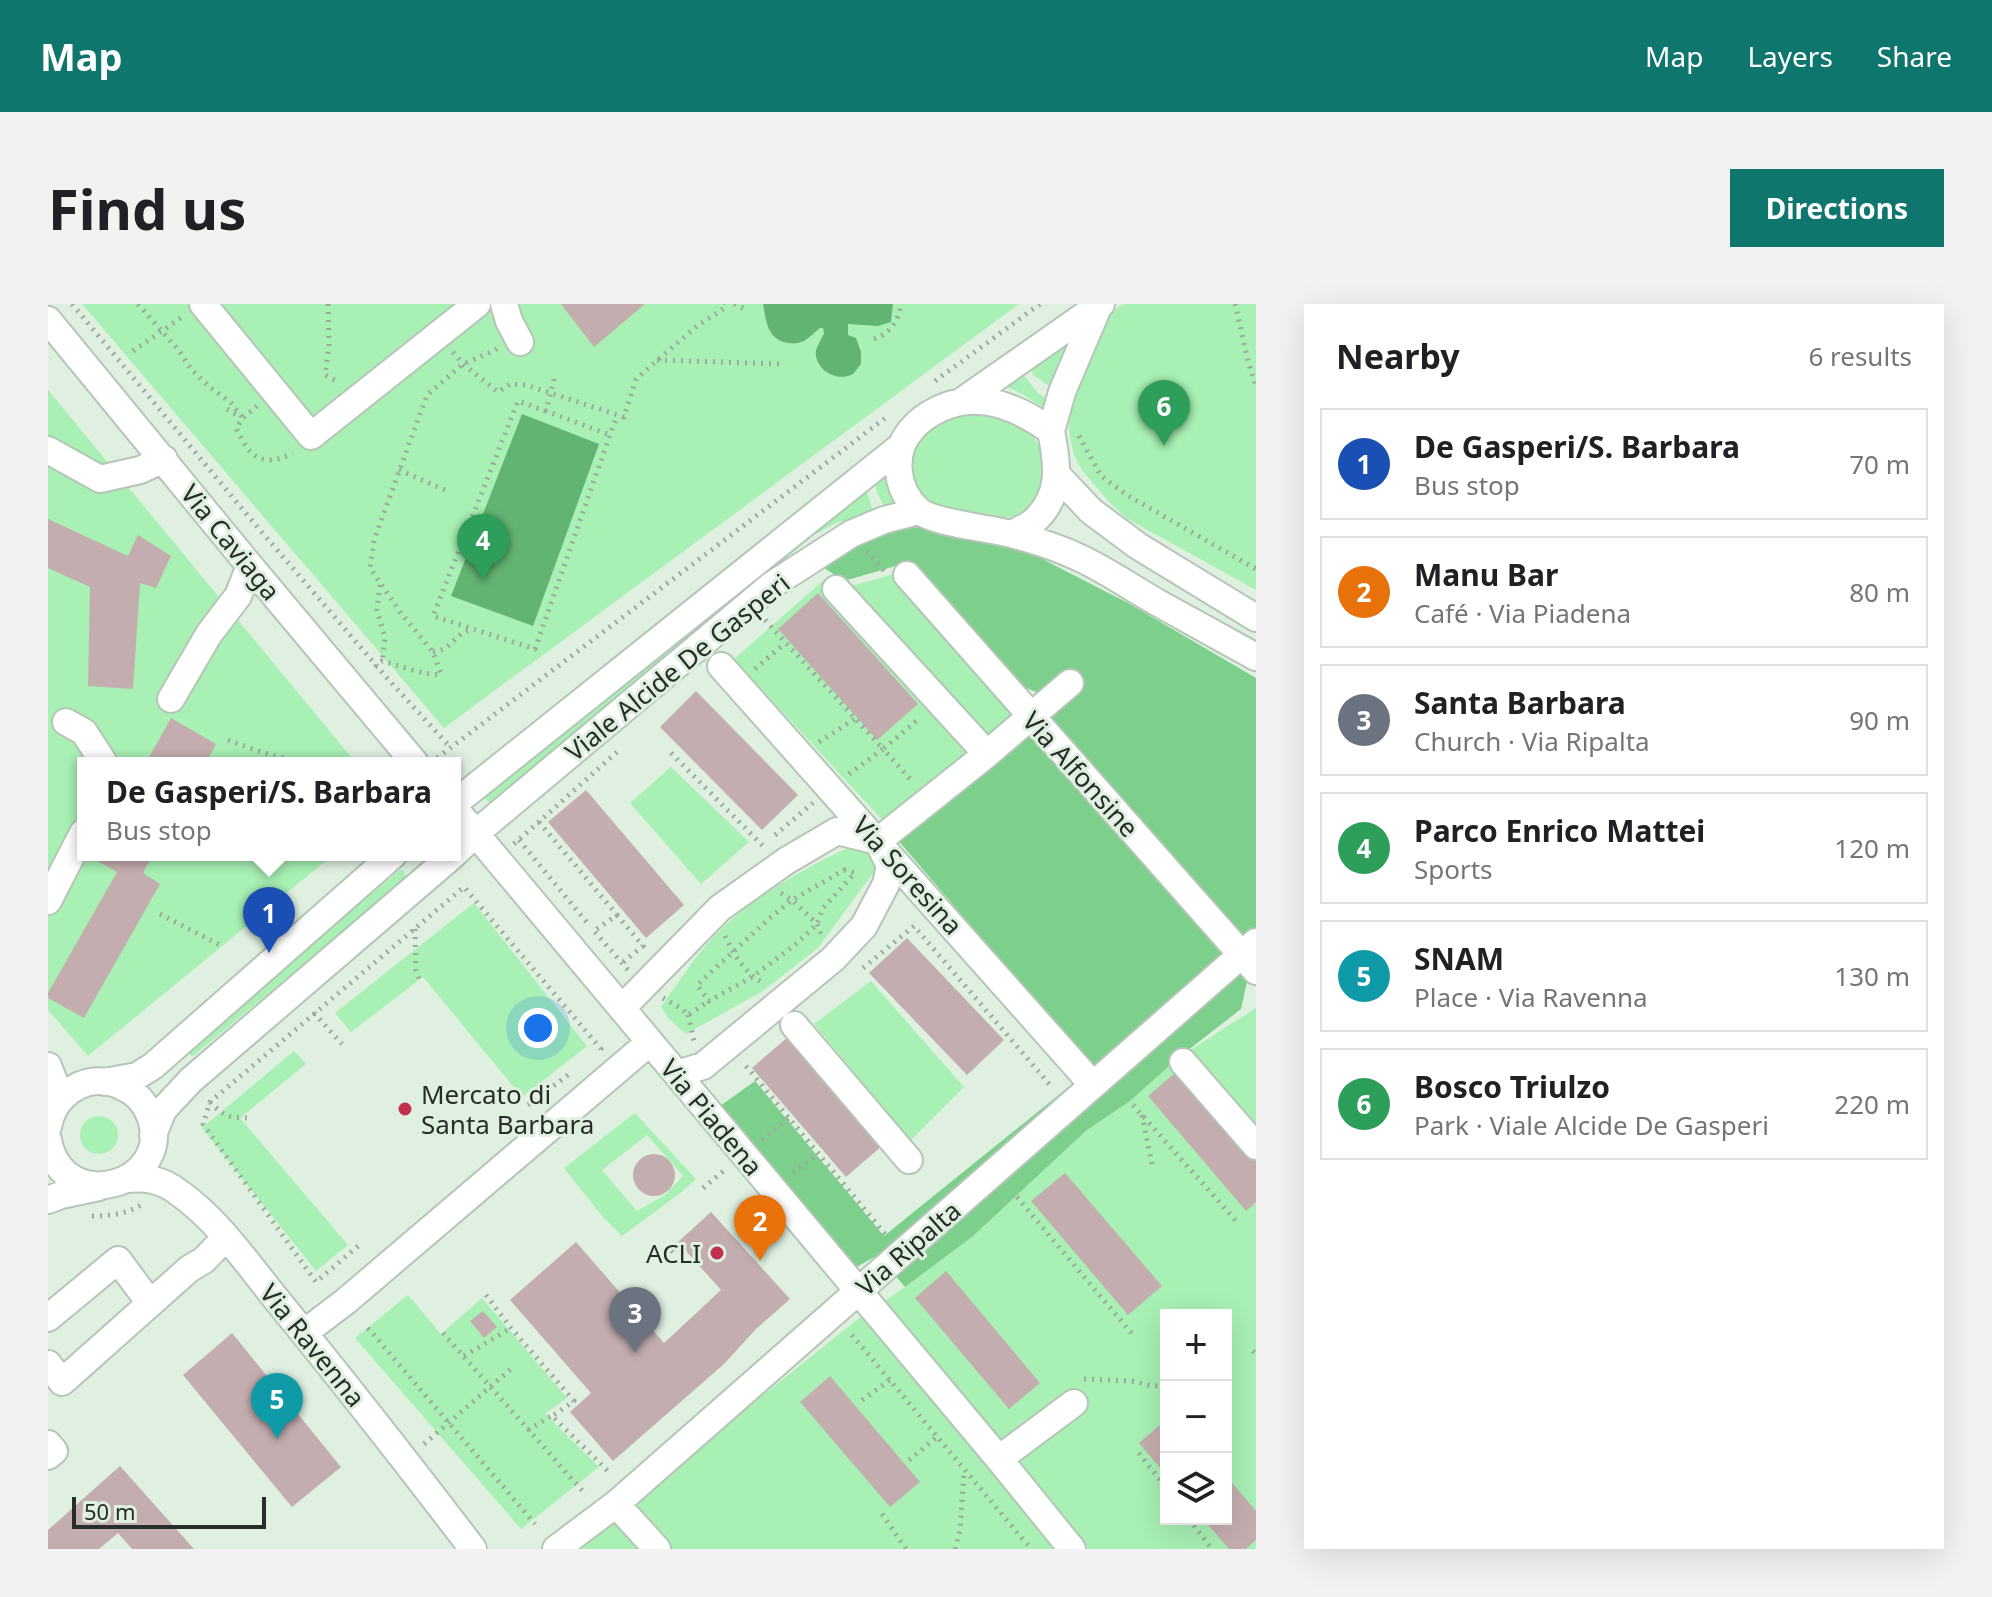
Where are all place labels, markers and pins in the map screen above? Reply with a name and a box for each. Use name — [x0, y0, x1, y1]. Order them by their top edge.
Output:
pin: 6 — [1138, 380, 1190, 446]
pin: 4 — [457, 514, 509, 580]
pin: 1 — [243, 887, 295, 953]
place label: Mercato di Santa Barbara — [421, 1076, 594, 1142]
marker: Mercato di Santa Barbara — [396, 1100, 414, 1118]
pin: 2 — [734, 1195, 786, 1261]
place label: ACLI — [646, 1235, 701, 1271]
marker: ACLI — [708, 1244, 726, 1262]
pin: 3 — [609, 1287, 661, 1353]
pin: 5 — [251, 1373, 303, 1439]

